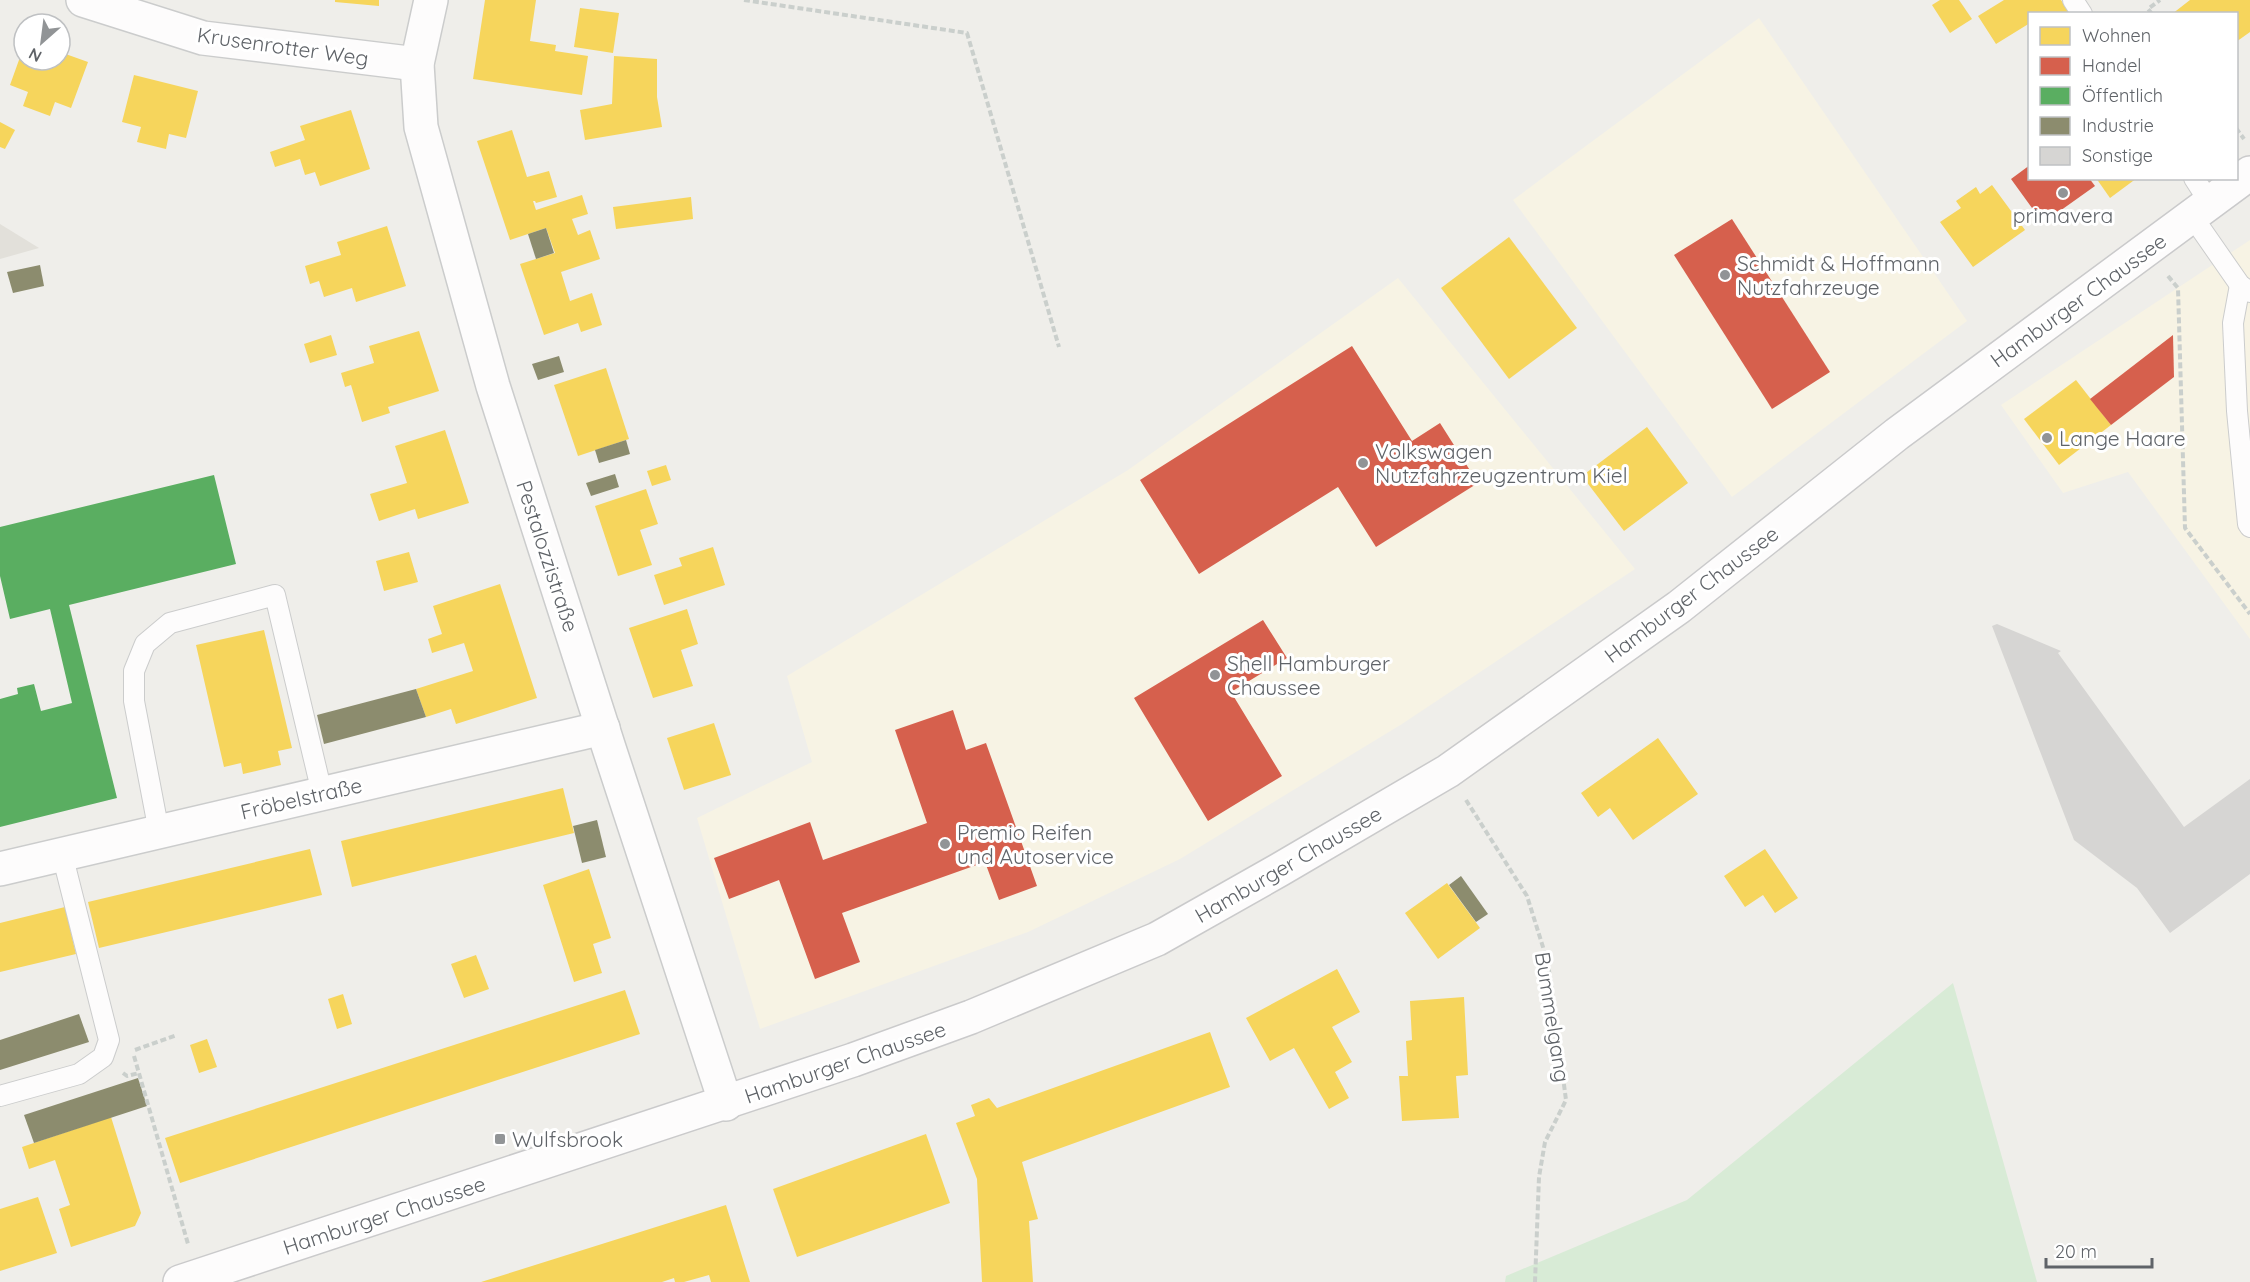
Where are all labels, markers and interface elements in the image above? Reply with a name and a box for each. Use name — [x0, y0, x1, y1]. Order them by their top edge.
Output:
north arrow — [12, 12, 72, 72]
legend — [2028, 12, 2238, 180]
street label: Krusenrotter Weg — [196, 21, 370, 71]
text: Wohnen — [2082, 24, 2151, 47]
text: N — [25, 44, 45, 67]
text: Handel — [2082, 54, 2142, 77]
text: Öffentlich — [2082, 84, 2163, 107]
text: Industrie — [2082, 114, 2154, 137]
text: Sonstige — [2082, 144, 2153, 167]
marker: primavera — [2056, 186, 2070, 200]
place label: primavera — [2013, 202, 2113, 228]
street label: Hamburger Chaussee — [1985, 227, 2171, 373]
place label: Schmidt & Hoffmann Nutzfahrzeuge — [1737, 250, 1940, 300]
marker: Schmidt & Hoffmann Nutzfahrzeuge — [1718, 268, 1732, 282]
place label: Lange Haare — [2059, 425, 2186, 451]
marker: Lange Haare — [2040, 431, 2054, 445]
place label: Volkswagen Nutzfahrzeugzentrum Kiel — [1375, 438, 1628, 488]
marker: Volkswagen Nutzfahrzeugzentrum Kiel — [1356, 456, 1370, 470]
street label: Pestalozzistraße — [511, 477, 585, 635]
street label: Hamburger Chaussee — [1599, 520, 1783, 668]
place label: Shell Hamburger Chaussee — [1227, 650, 1390, 700]
marker: Shell Hamburger Chaussee — [1208, 668, 1222, 682]
street label: Fröbelstraße — [238, 771, 364, 825]
street label: Hamburger Chaussee — [1190, 800, 1386, 928]
place label: Premio Reifen und Autoservice — [957, 819, 1114, 869]
marker: Premio Reifen und Autoservice — [938, 837, 952, 851]
street label: Bummelgang — [1530, 950, 1576, 1084]
street label: Hamburger Chaussee — [741, 1015, 949, 1109]
place label: Wulfsbrook — [512, 1126, 623, 1152]
marker: Wulfsbrook — [493, 1132, 507, 1146]
street label: Hamburger Chaussee — [279, 1170, 489, 1260]
scale bar — [2046, 1231, 2152, 1269]
text: 20 m — [2055, 1240, 2097, 1263]

